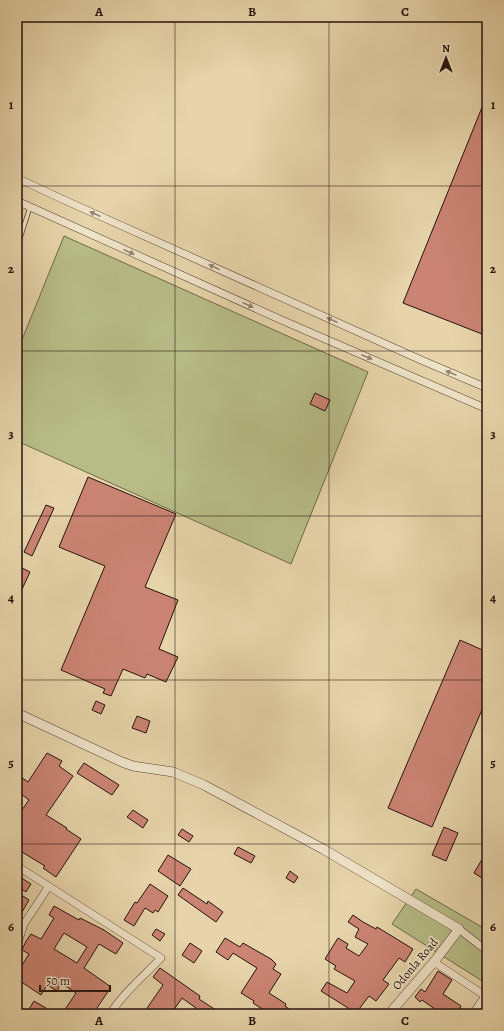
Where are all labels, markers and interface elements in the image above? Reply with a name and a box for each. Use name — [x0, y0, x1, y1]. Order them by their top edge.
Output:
text: A — [94, 3, 104, 20]
text: B — [248, 3, 256, 20]
text: C — [401, 3, 409, 20]
north arrow — [426, 38, 466, 78]
text: N — [442, 41, 450, 56]
text: 1 — [9, 96, 14, 113]
text: 1 — [491, 96, 496, 113]
one-way arrow — [89, 211, 101, 217]
one-way arrow — [123, 249, 135, 255]
text: 2 — [8, 260, 15, 277]
text: 2 — [490, 260, 497, 277]
one-way arrow — [208, 264, 219, 270]
one-way arrow — [242, 302, 253, 308]
one-way arrow — [327, 317, 338, 323]
one-way arrow — [361, 354, 372, 360]
one-way arrow — [446, 370, 457, 376]
text: 3 — [8, 425, 14, 442]
text: 3 — [490, 425, 496, 442]
text: 4 — [8, 589, 14, 606]
text: 4 — [490, 589, 496, 606]
text: 5 — [8, 754, 14, 771]
text: 5 — [490, 754, 496, 771]
text: 6 — [8, 918, 14, 935]
text: 6 — [490, 918, 496, 935]
street label: Odonla Road — [389, 934, 442, 993]
scale bar — [40, 967, 110, 993]
text: 50 m — [46, 973, 70, 989]
text: A — [94, 1012, 104, 1029]
text: B — [248, 1012, 256, 1029]
text: C — [401, 1012, 409, 1029]

